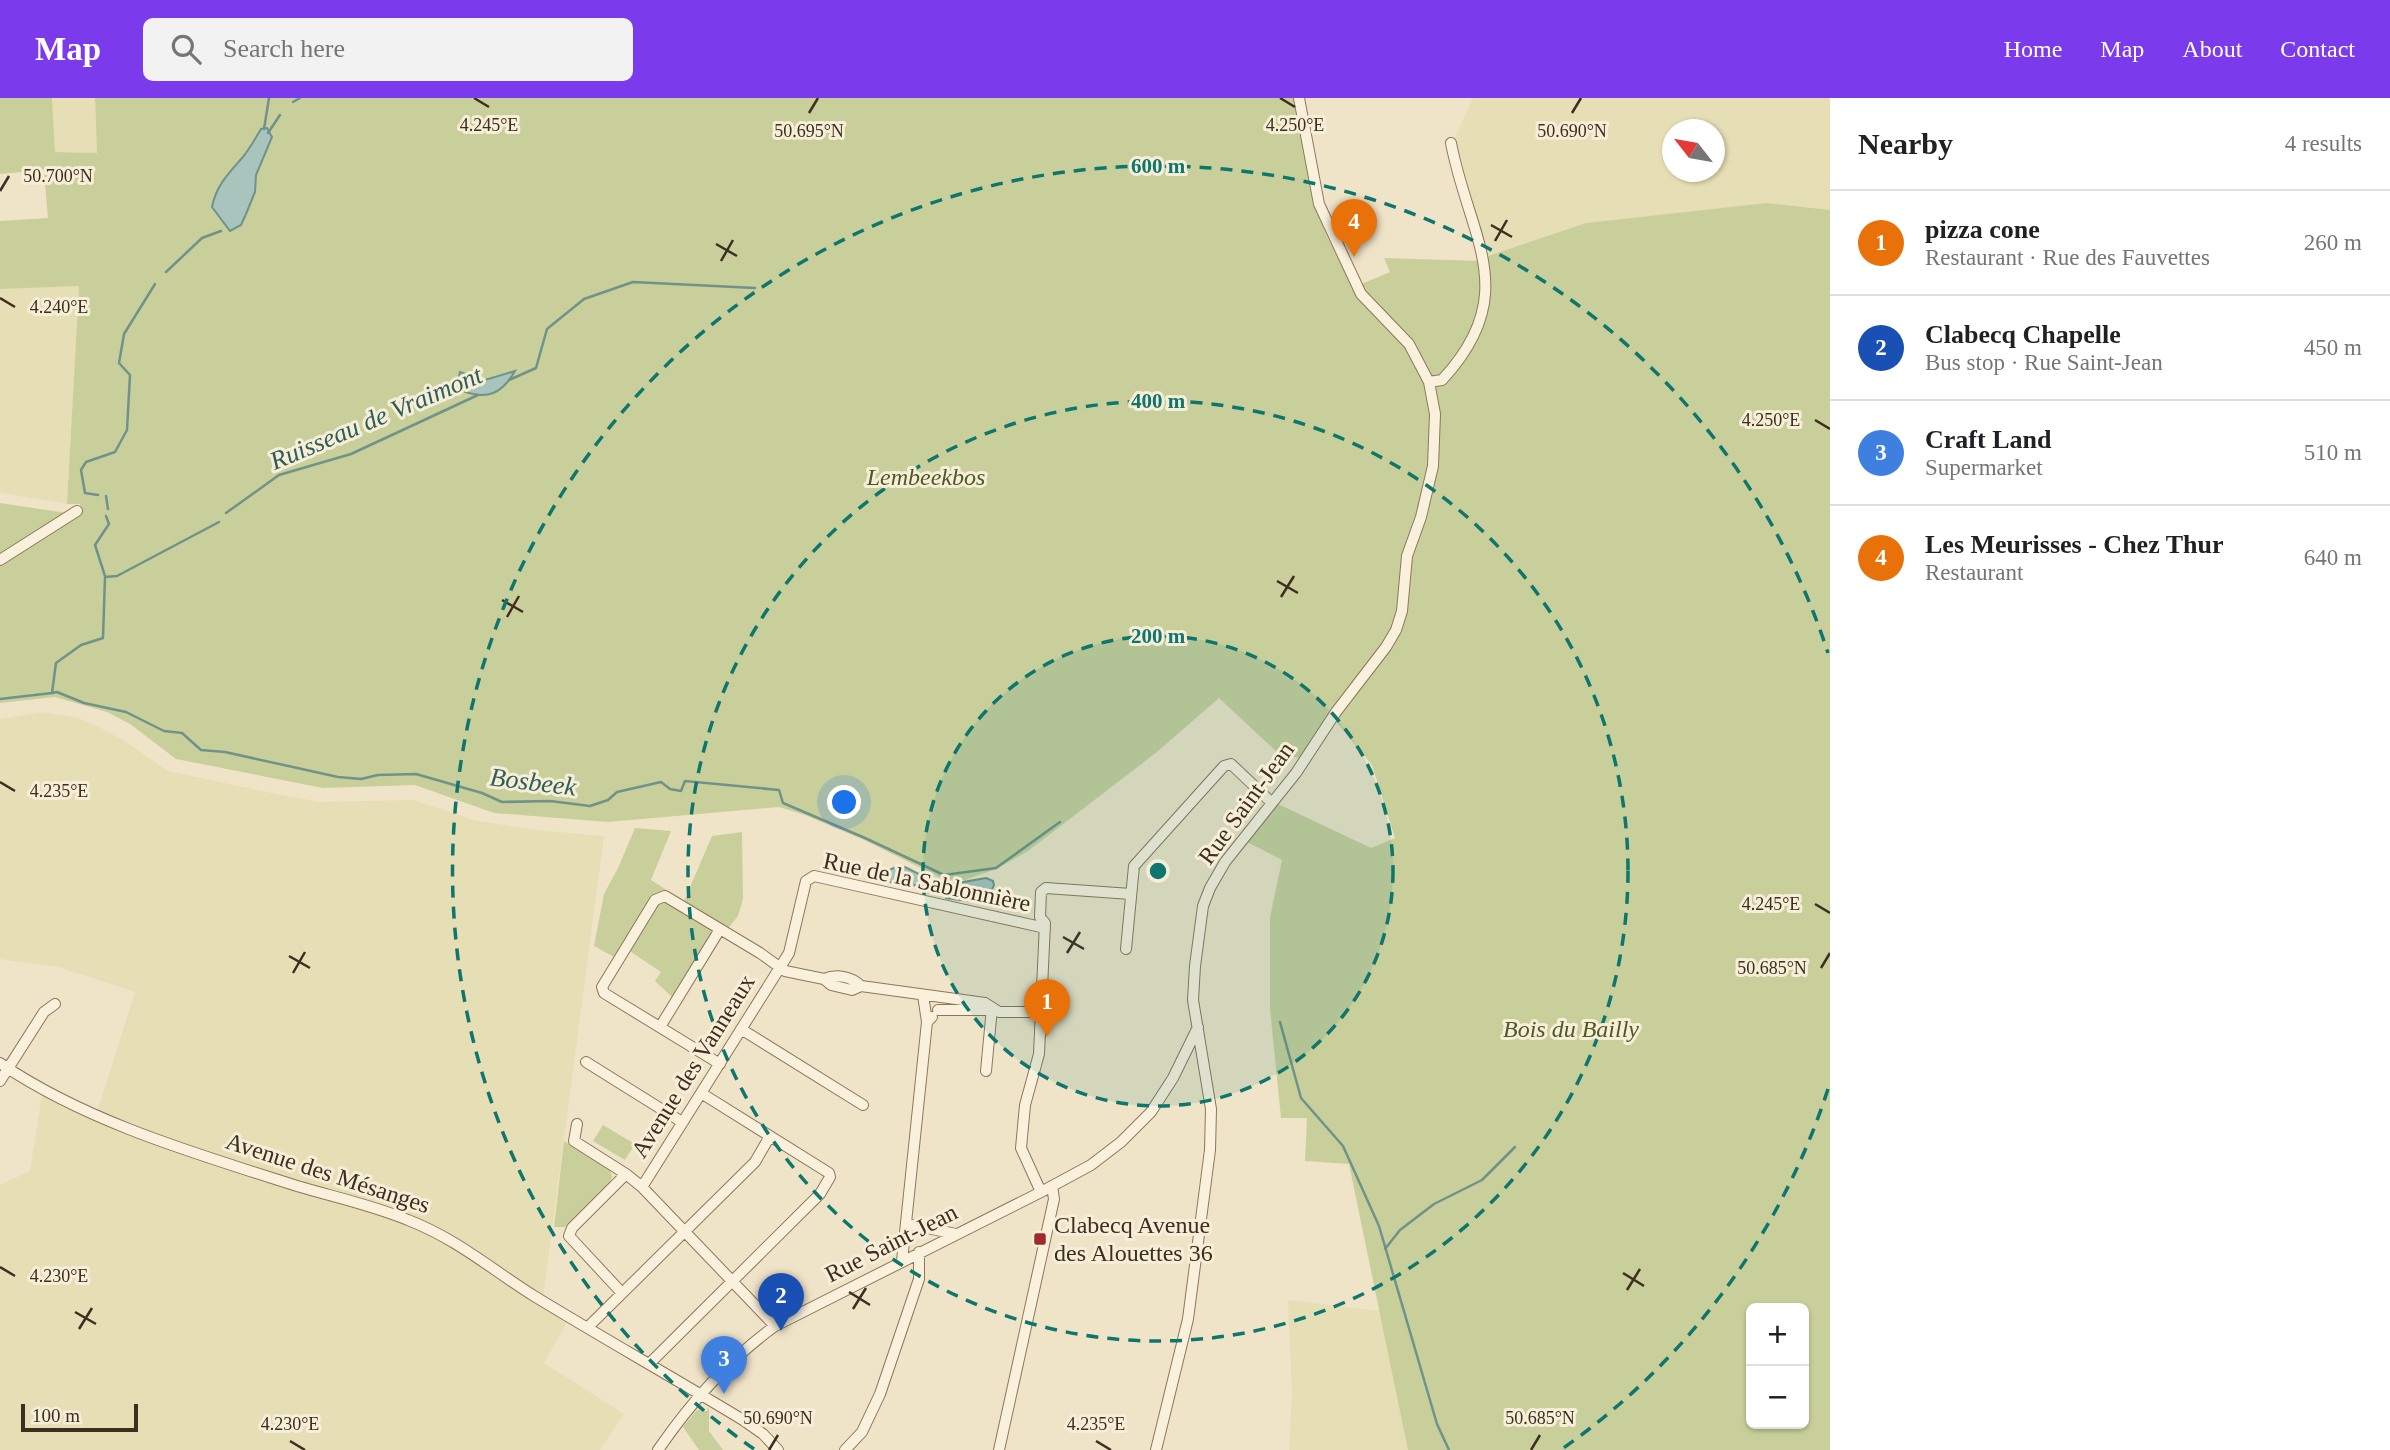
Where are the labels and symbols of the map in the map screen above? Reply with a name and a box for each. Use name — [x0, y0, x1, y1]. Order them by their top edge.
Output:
text: 4.245°E — [460, 115, 518, 135]
text: 4.250°E — [1266, 115, 1324, 135]
north arrow — [1662, 119, 1725, 182]
text: 50.695°N — [774, 121, 844, 141]
text: 50.690°N — [1537, 121, 1607, 141]
text: 600 m — [1131, 154, 1186, 178]
text: 50.700°N — [23, 166, 93, 186]
pin: 4 — [1331, 199, 1377, 257]
text: 4.240°E — [30, 297, 88, 317]
water label: Ruisseau de Vraimont — [265, 360, 487, 476]
text: 400 m — [1131, 389, 1186, 413]
text: 4.250°E — [1742, 410, 1800, 430]
park label: Lembeekbos — [866, 464, 985, 490]
text: 200 m — [1131, 624, 1186, 648]
street label: Rue Saint-Jean — [1193, 737, 1299, 869]
water label: Bosbeek — [488, 762, 578, 802]
text: 4.235°E — [30, 781, 88, 801]
your location — [827, 785, 861, 819]
street label: Rue de la Sablonnière — [821, 847, 1033, 917]
centre of rings — [1146, 859, 1170, 883]
text: 4.245°E — [1742, 894, 1800, 914]
text: 50.685°N — [1737, 958, 1807, 978]
street label: Avenue des Vanneaux — [626, 970, 760, 1162]
pin: 1 — [1024, 979, 1070, 1037]
park label: Bois du Bailly — [1503, 1016, 1639, 1042]
street label: Avenue des Mésanges — [223, 1128, 433, 1218]
street label: Rue Saint-Jean — [821, 1199, 961, 1287]
place label: Clabecq Avenue des Alouettes 36 — [1054, 1212, 1213, 1266]
marker: Clabecq Avenue des Alouettes 36 — [1032, 1231, 1048, 1247]
text: 4.230°E — [30, 1266, 88, 1286]
pin: 2 — [758, 1273, 804, 1331]
pin: 3 — [701, 1336, 747, 1394]
scale bar — [21, 1401, 138, 1433]
text: 50.690°N — [743, 1408, 813, 1428]
text: 50.685°N — [1505, 1408, 1575, 1428]
text: 4.230°E — [261, 1414, 319, 1434]
text: 4.235°E — [1067, 1414, 1125, 1434]

